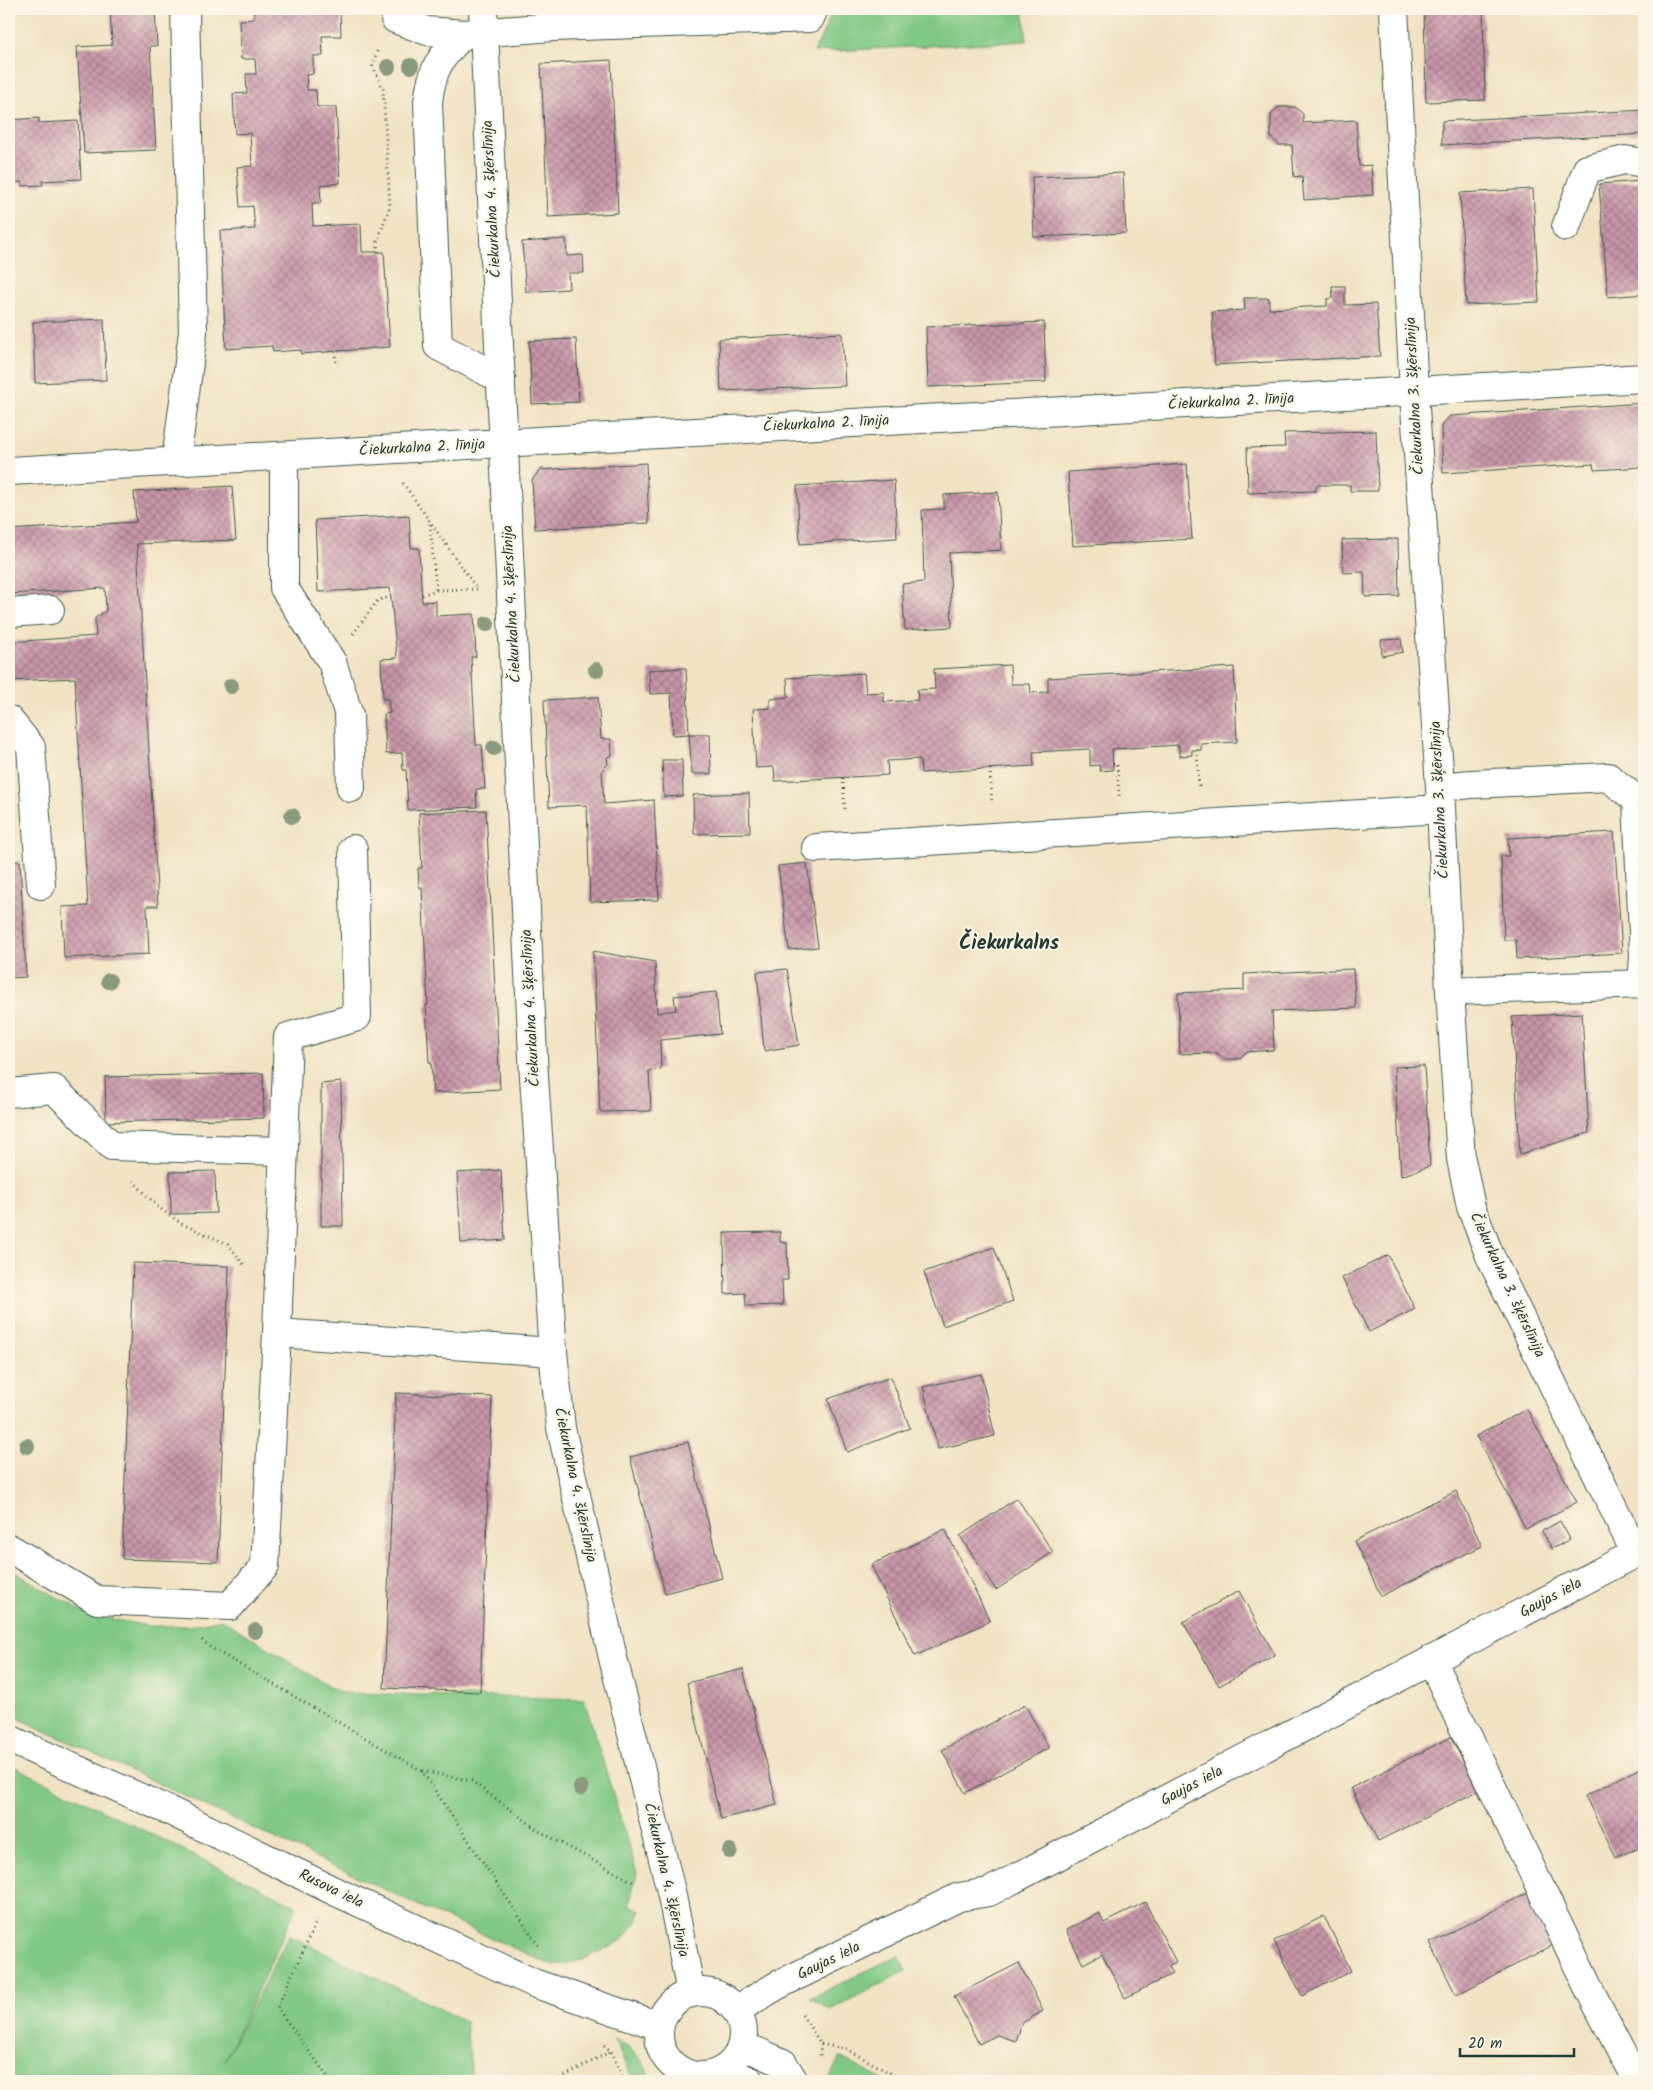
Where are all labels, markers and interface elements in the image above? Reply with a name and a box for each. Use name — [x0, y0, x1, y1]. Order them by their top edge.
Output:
street label: Čiekurkalna 4. šķērslīnija — [476, 120, 508, 278]
street label: Čiekurkalna 3. šķērslīnija — [1399, 316, 1431, 476]
street label: Čiekurkalna 2. līnija — [1167, 387, 1295, 417]
street label: Čiekurkalna 2. līnija — [762, 409, 890, 439]
street label: Čiekurkalna 2. līnija — [358, 433, 486, 463]
street label: Čiekurkalna 4. šķērslīnija — [496, 525, 528, 683]
street label: Čiekurkalna 3. šķērslīnija — [1424, 720, 1456, 880]
district label: Čiekurkalns — [959, 928, 1060, 960]
street label: Čiekurkalna 4. šķērslīnija — [515, 929, 547, 1087]
street label: Čiekurkalna 3. šķērslīnija — [1463, 1208, 1551, 1362]
street label: Čiekurkalna 4. šķērslīnija — [547, 1405, 603, 1565]
street label: Gaujas iela — [1515, 1572, 1587, 1624]
street label: Gaujas iela — [1156, 1760, 1228, 1812]
street label: Čiekurkalna 4. šķērslīnija — [637, 1800, 695, 1960]
street label: Rusova iela — [294, 1863, 368, 1915]
street label: Gaujas iela — [793, 1935, 865, 1987]
scale bar — [1460, 2025, 1574, 2057]
text: 20 m — [1468, 2032, 1502, 2056]

